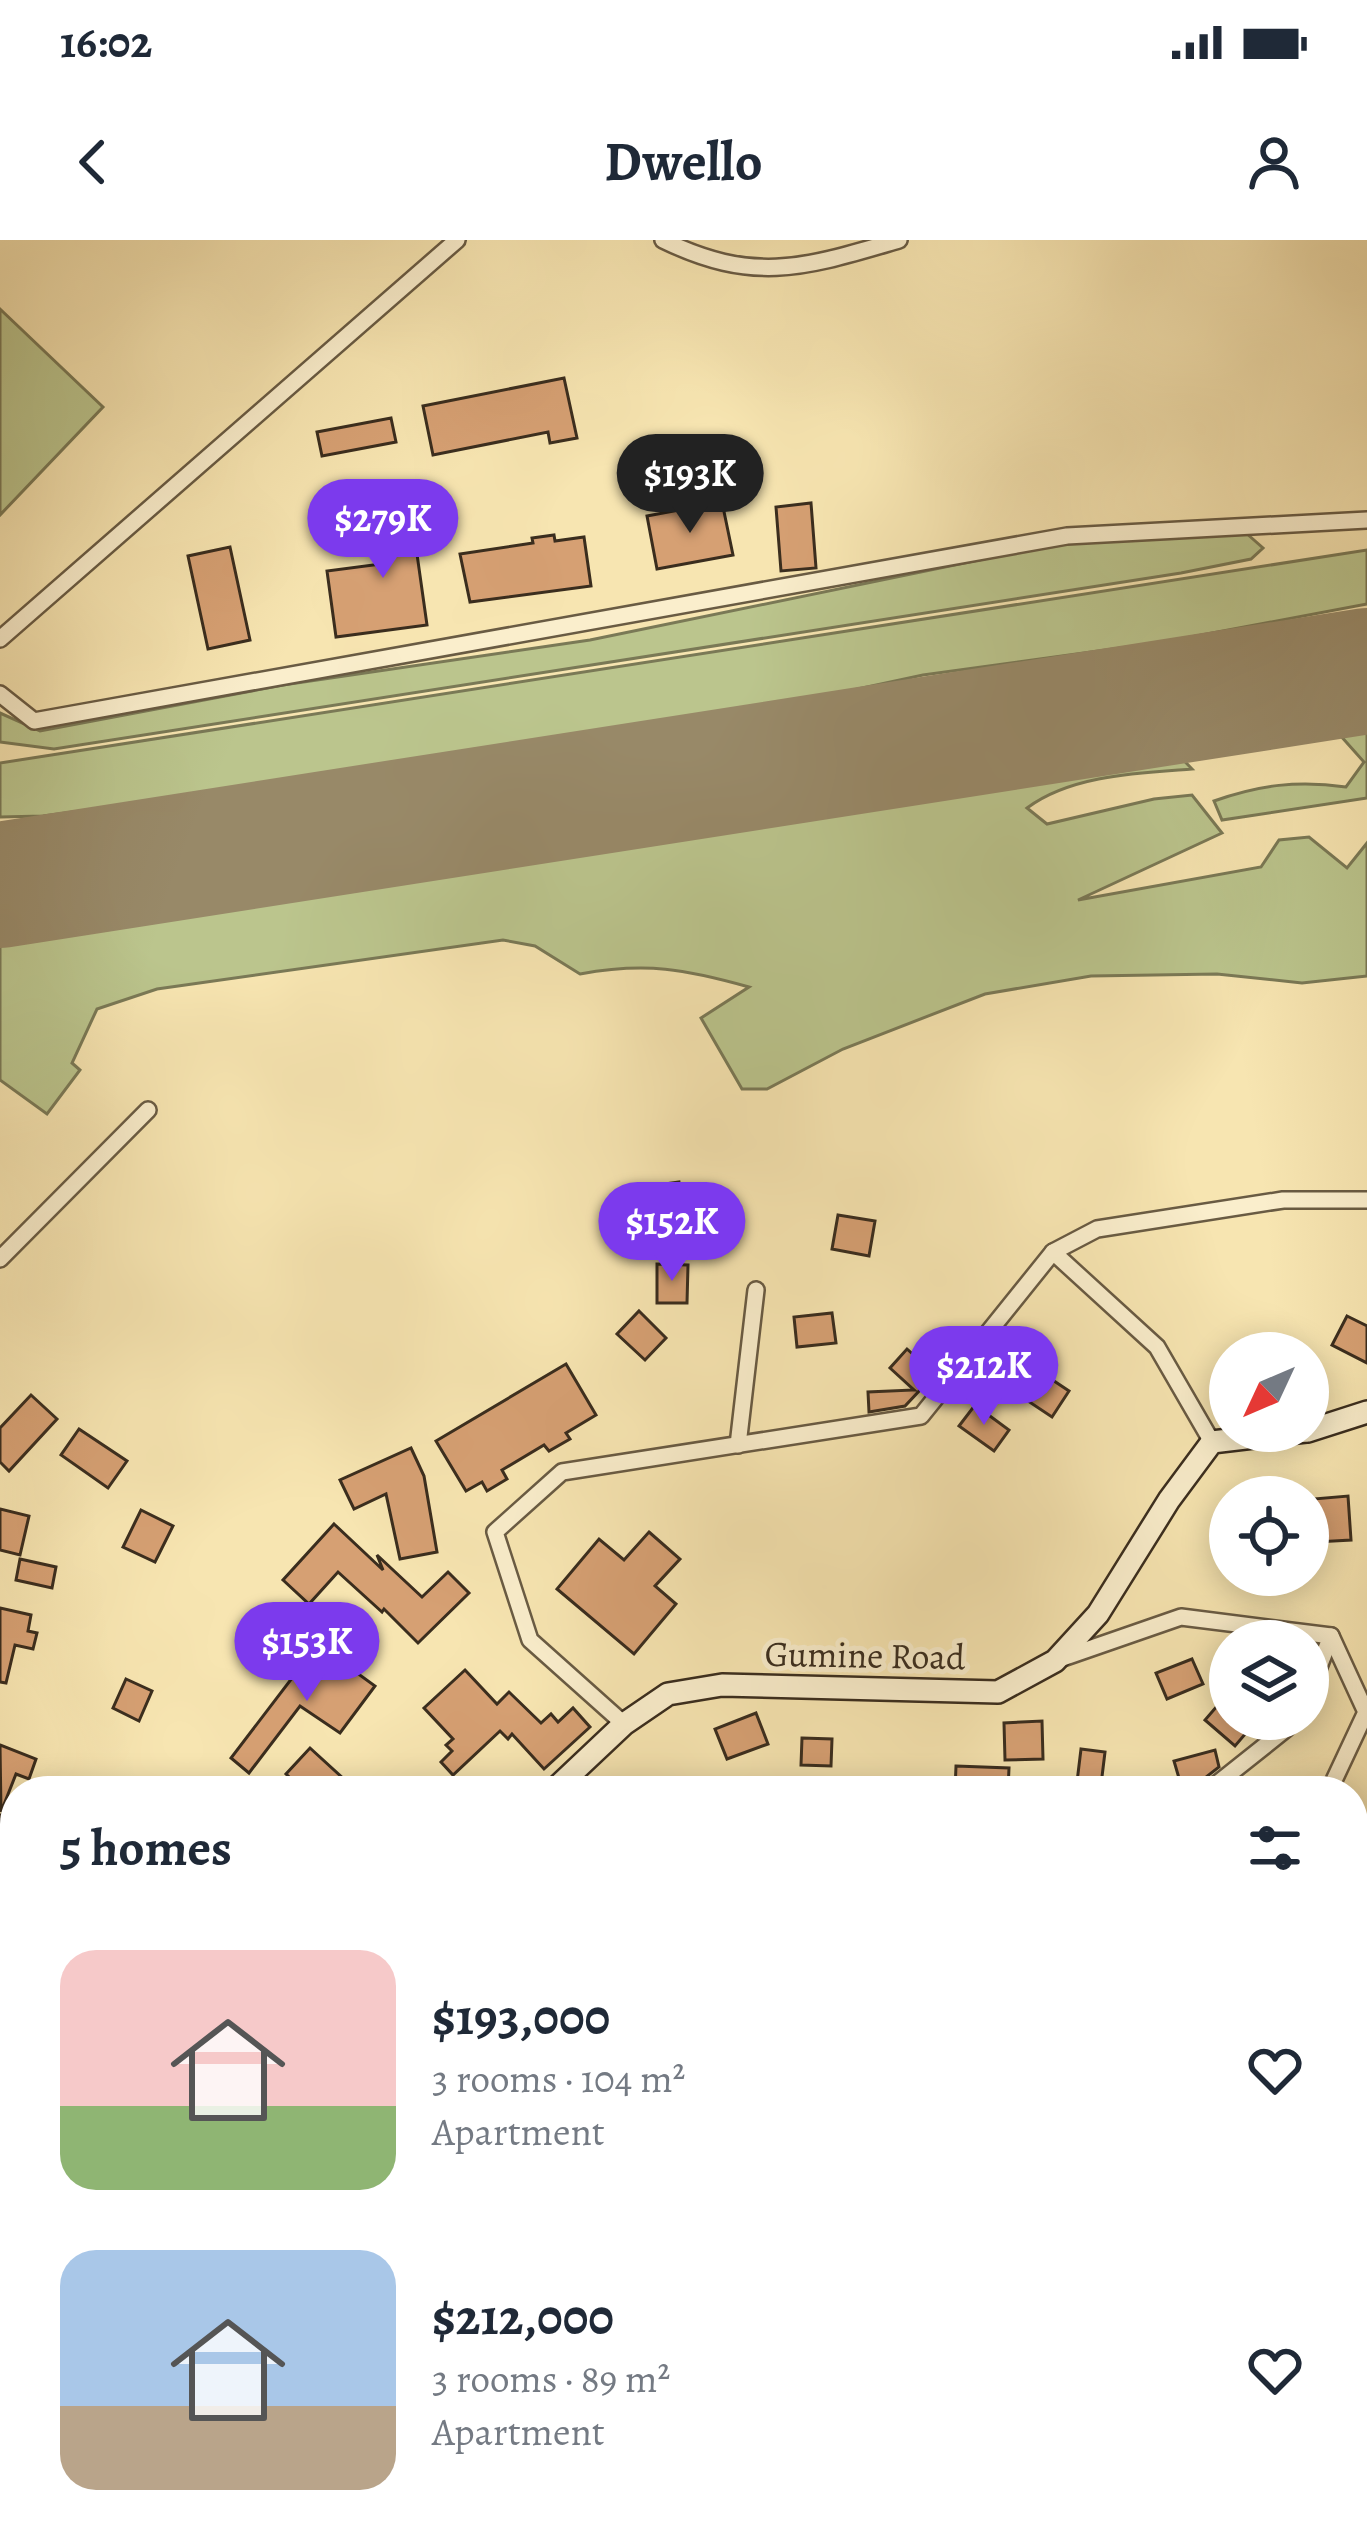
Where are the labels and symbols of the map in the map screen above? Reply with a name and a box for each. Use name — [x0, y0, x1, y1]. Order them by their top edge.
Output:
pin: $193K — [606, 434, 774, 536]
pin: $279K — [299, 479, 467, 581]
pin: $152K — [588, 1182, 756, 1284]
pin: $212K — [900, 1326, 1068, 1428]
north arrow — [1209, 1332, 1329, 1452]
pin: $153K — [223, 1602, 391, 1704]
street label: Gumine Road — [764, 1629, 966, 1681]

